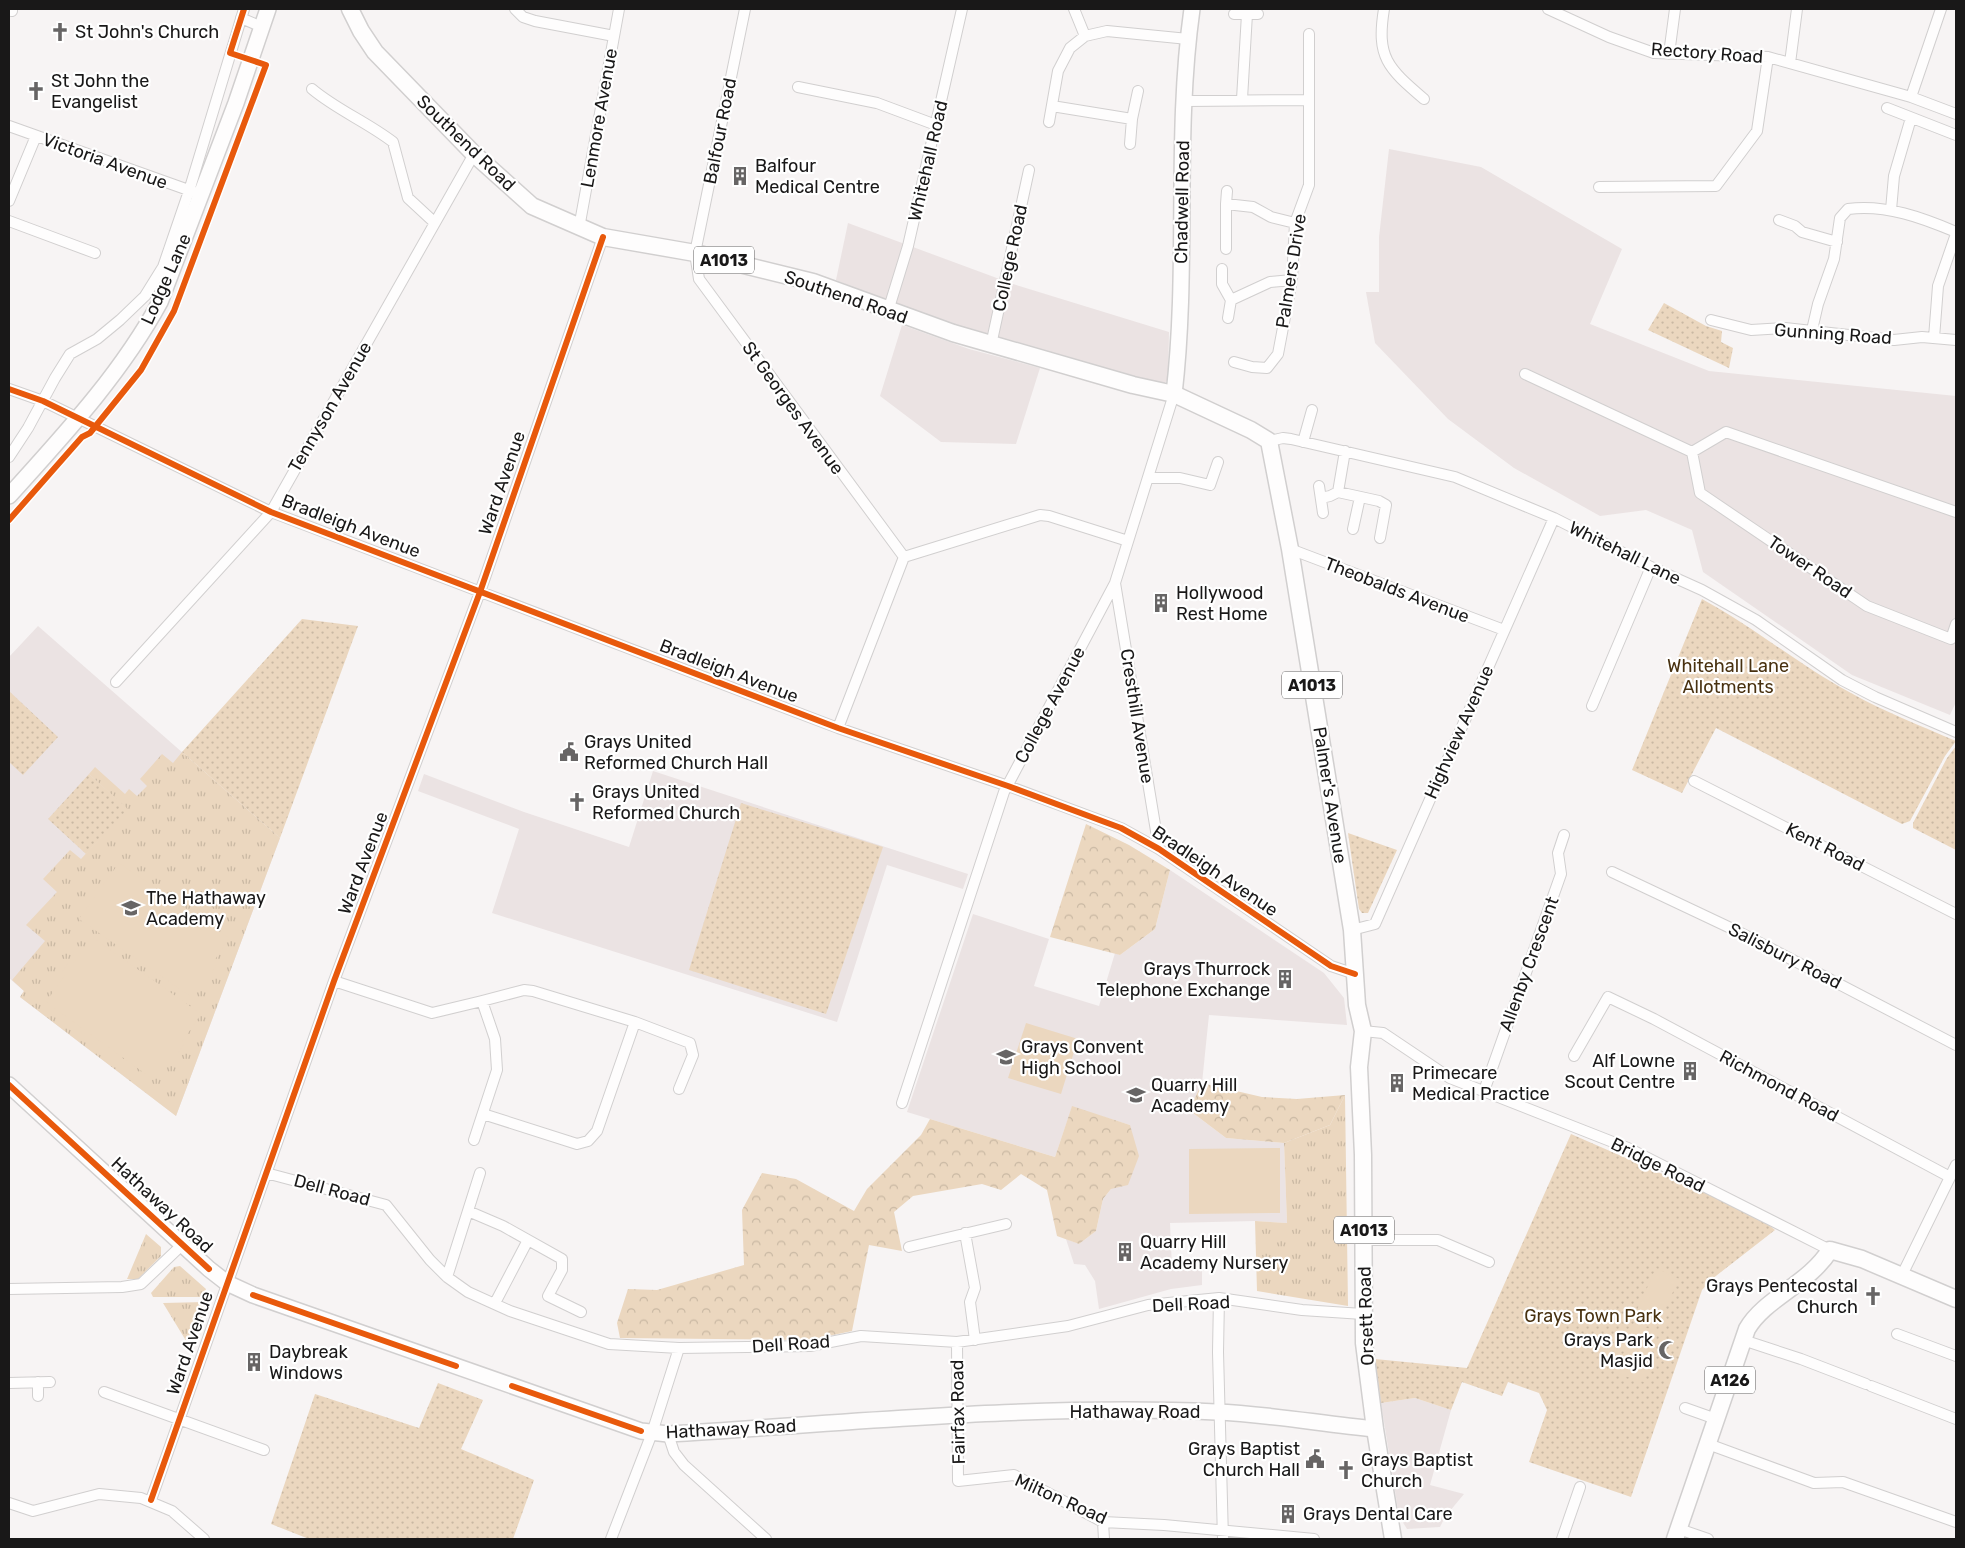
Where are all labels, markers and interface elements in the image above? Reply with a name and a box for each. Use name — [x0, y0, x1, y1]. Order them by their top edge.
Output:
church icon: St John's Church — [49, 21, 71, 43]
place label: St John's Church — [75, 21, 219, 43]
street label: Rectory Road — [1650, 38, 1764, 68]
street label: Lenmore Avenue — [576, 47, 622, 189]
place label: St John the Evangelist — [51, 70, 149, 113]
street label: Balfour Road — [699, 76, 741, 186]
church icon: St John the Evangelist — [25, 80, 47, 102]
street label: Southend Road — [412, 90, 520, 196]
street label: Whitehall Road — [903, 98, 953, 224]
street label: Victoria Avenue — [39, 128, 171, 194]
street label: Chadwell Road — [1170, 140, 1194, 264]
place label: Balfour Medical Centre — [755, 155, 880, 198]
building icon: Balfour Medical Centre — [729, 165, 751, 187]
street label: College Road — [988, 202, 1032, 314]
street label: Palmers Drive — [1271, 212, 1311, 330]
street label: Lodge Lane — [136, 230, 196, 328]
road number: A1013 — [694, 246, 754, 274]
street label: Southend Road — [781, 266, 911, 328]
street label: Gunning Road — [1773, 319, 1893, 349]
street label: St Georges Avenue — [737, 337, 849, 479]
street label: Tennyson Avenue — [284, 338, 376, 476]
street label: Ward Avenue — [474, 428, 530, 538]
street label: Bradleigh Avenue — [279, 489, 423, 563]
street label: Whitehall Lane — [1565, 516, 1685, 590]
street label: Tower Road — [1764, 531, 1856, 603]
street label: Theobalds Avenue — [1321, 552, 1473, 628]
place label: Hollywood Rest Home — [1176, 582, 1268, 625]
building icon: Hollywood Rest Home — [1150, 592, 1172, 614]
street label: Bradleigh Avenue — [657, 634, 801, 708]
street label: College Avenue — [1010, 643, 1090, 767]
street label: Cresthill Avenue — [1115, 647, 1159, 785]
park label: Whitehall Lane Allotments — [1667, 655, 1789, 698]
street label: Highview Avenue — [1420, 662, 1498, 802]
road number: A1013 — [1282, 672, 1342, 698]
street label: Palmer's Avenue — [1308, 725, 1352, 865]
place label: Grays United Reformed Church Hall — [584, 731, 768, 774]
public building icon: Grays United Reformed Church Hall — [558, 741, 580, 763]
place label: Grays United Reformed Church — [592, 781, 740, 824]
church icon: Grays United Reformed Church — [566, 791, 588, 813]
street label: Ward Avenue — [333, 809, 393, 917]
street label: Kent Road — [1782, 818, 1868, 876]
street label: Bradleigh Avenue — [1148, 821, 1282, 921]
place label: The Hathaway Academy — [146, 887, 266, 930]
street label: Allenby Crescent — [1494, 894, 1564, 1034]
school or university icon: The Hathaway Academy — [120, 897, 142, 919]
street label: Salisbury Road — [1725, 918, 1845, 994]
place label: Grays Thurrock Telephone Exchange — [1096, 958, 1271, 1001]
building icon: Grays Thurrock Telephone Exchange — [1274, 968, 1296, 990]
place label: Grays Convent High School — [1021, 1036, 1143, 1079]
street label: Richmond Road — [1716, 1045, 1842, 1127]
school or university icon: Grays Convent High School — [995, 1046, 1017, 1068]
place label: Alf Lowne Scout Centre — [1565, 1050, 1675, 1093]
building icon: Alf Lowne Scout Centre — [1679, 1060, 1701, 1082]
place label: Primecare Medical Practice — [1412, 1062, 1550, 1105]
building icon: Primecare Medical Practice — [1386, 1072, 1408, 1094]
place label: Quarry Hill Academy — [1151, 1074, 1237, 1117]
school or university icon: Quarry Hill Academy — [1125, 1084, 1147, 1106]
street label: Bridge Road — [1607, 1133, 1709, 1197]
street label: Hathaway Road — [107, 1152, 217, 1258]
street label: Dell Road — [291, 1169, 373, 1211]
road number: A1013 — [1334, 1216, 1394, 1244]
place label: Quarry Hill Academy Nursery — [1140, 1231, 1288, 1274]
building icon: Quarry Hill Academy Nursery — [1114, 1241, 1136, 1263]
street label: Orsett Road — [1353, 1266, 1379, 1366]
place label: Grays Pentecostal Church — [1706, 1275, 1858, 1318]
church icon: Grays Pentecostal Church — [1862, 1285, 1884, 1307]
street label: Ward Avenue — [162, 1288, 218, 1398]
street label: Dell Road — [1151, 1291, 1231, 1317]
park label: Grays Town Park — [1524, 1305, 1662, 1327]
place label: Grays Park Masjid — [1564, 1329, 1654, 1372]
street label: Dell Road — [751, 1330, 831, 1358]
mosque icon: Grays Park Masjid — [1657, 1339, 1679, 1361]
place label: Daybreak Windows — [269, 1341, 348, 1384]
building icon: Daybreak Windows — [243, 1351, 265, 1373]
street label: Fairfax Road — [946, 1359, 970, 1465]
road number: A126 — [1705, 1366, 1755, 1394]
street label: Hathaway Road — [1069, 1401, 1201, 1423]
street label: Hathaway Road — [665, 1415, 797, 1443]
place label: Grays Baptist Church Hall — [1188, 1438, 1300, 1481]
public building icon: Grays Baptist Church Hall — [1304, 1448, 1326, 1470]
place label: Grays Baptist Church — [1361, 1449, 1473, 1492]
church icon: Grays Baptist Church — [1335, 1459, 1357, 1481]
street label: Milton Road — [1012, 1469, 1110, 1529]
building icon: Grays Dental Care — [1277, 1503, 1299, 1525]
place label: Grays Dental Care — [1303, 1503, 1453, 1525]

